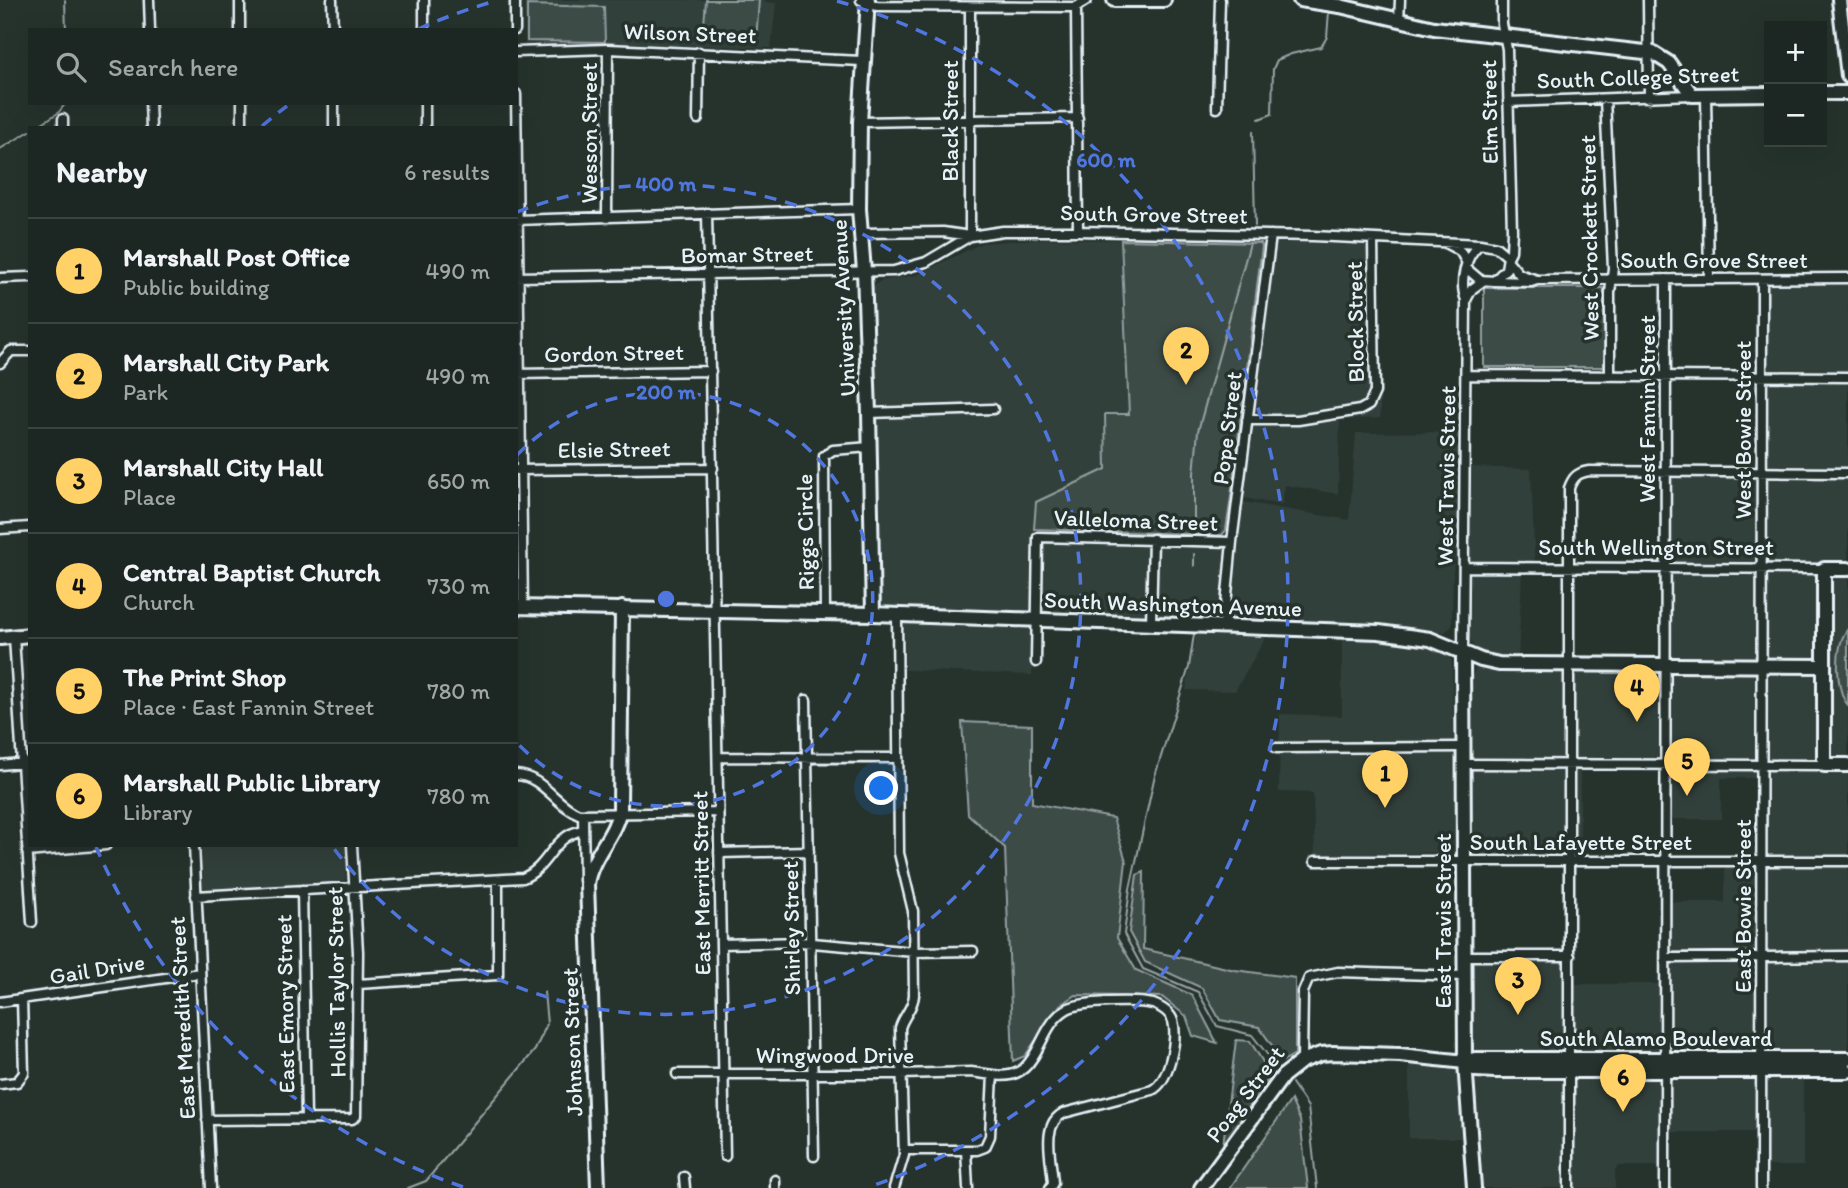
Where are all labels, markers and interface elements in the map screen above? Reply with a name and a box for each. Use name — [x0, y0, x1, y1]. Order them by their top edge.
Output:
street label: Wilson Street — [623, 17, 757, 49]
map controls — [1764, 21, 1827, 147]
button: + — [1764, 21, 1827, 84]
search box — [28, 28, 518, 105]
icon: search — [52, 48, 90, 86]
text: Search here — [108, 51, 238, 83]
street label: Elm Street — [1474, 59, 1504, 164]
street label: South College Street — [1536, 59, 1740, 95]
street label: Black Street — [936, 60, 964, 182]
street label: Wesson Street — [575, 62, 603, 204]
button: − — [1764, 84, 1827, 147]
street label: West Crockett Street — [1573, 134, 1605, 341]
text: 600 m — [1076, 147, 1136, 172]
text: Nearby — [56, 153, 147, 190]
text: 6 results — [404, 158, 490, 186]
text: 400 m — [636, 171, 697, 196]
street label: South Grove Street — [1060, 198, 1248, 230]
street label: University Avenue — [824, 219, 862, 397]
street label: Bomar Street — [681, 239, 814, 269]
text: Marshall Post Office — [123, 241, 350, 273]
street label: South Grove Street — [1620, 246, 1808, 274]
text: 1 — [74, 257, 84, 285]
text: 490 m — [425, 257, 490, 285]
street label: Block Street — [1340, 261, 1370, 383]
text: Public building — [123, 273, 269, 301]
street label: West Fannin Street — [1633, 315, 1661, 503]
pin: 2 — [1163, 327, 1209, 385]
street label: Gordon Street — [544, 338, 685, 368]
street label: West Bowie Street — [1729, 340, 1757, 519]
text: Marshall City Park — [123, 346, 329, 378]
text: 2 — [73, 362, 85, 390]
text: 490 m — [425, 362, 490, 390]
street label: Pope Street — [1206, 370, 1248, 486]
text: Park — [123, 378, 168, 406]
text: 200 m — [636, 379, 696, 404]
street label: West Travis Street — [1430, 385, 1462, 566]
street label: Elsie Street — [557, 434, 671, 464]
text: Marshall City Hall — [123, 451, 323, 483]
text: 3 — [73, 467, 85, 495]
text: 650 m — [427, 467, 490, 495]
street label: Riggs Circle — [790, 473, 820, 591]
text: Place — [123, 483, 176, 511]
street label: Valleloma Street — [1053, 503, 1219, 537]
street label: South Wellington Street — [1538, 533, 1774, 561]
text: Central Baptist Church — [123, 556, 380, 588]
text: 4 — [72, 572, 86, 600]
text: 730 m — [427, 572, 490, 600]
street label: South Washington Avenue — [1044, 586, 1302, 622]
centre of rings — [654, 587, 678, 611]
text: Church — [123, 588, 195, 616]
text: The Print Shop — [123, 661, 286, 693]
pin: 4 — [1614, 664, 1660, 722]
text: 5 — [73, 677, 85, 705]
text: 780 m — [427, 677, 490, 705]
text: Place · East Fannin Street — [123, 693, 374, 721]
pin: 5 — [1664, 738, 1710, 796]
pin: 1 — [1362, 750, 1408, 808]
text: Marshall Public Library — [123, 766, 380, 798]
your location — [864, 771, 898, 805]
text: 6 — [73, 782, 85, 810]
text: 780 m — [427, 782, 490, 810]
street label: East Merritt Street — [685, 790, 717, 976]
text: Library — [123, 798, 192, 826]
street label: East Bowie Street — [1729, 819, 1757, 993]
street label: South Lafayette Street — [1470, 828, 1692, 856]
street label: East Travis Street — [1429, 833, 1457, 1009]
street label: Shirley Street — [776, 860, 806, 996]
street label: Hollis Taylor Street — [320, 886, 352, 1078]
street label: East Emory Street — [269, 914, 301, 1094]
street label: East Meredith Street — [163, 915, 201, 1120]
street label: Gail Drive — [47, 948, 147, 990]
pin: 3 — [1495, 957, 1541, 1015]
street label: Johnson Street — [555, 967, 589, 1117]
street label: South Alamo Boulevard — [1540, 1024, 1772, 1052]
street label: Poag Street — [1200, 1040, 1290, 1148]
street label: Wingwood Drive — [756, 1041, 914, 1069]
pin: 6 — [1600, 1054, 1646, 1112]

